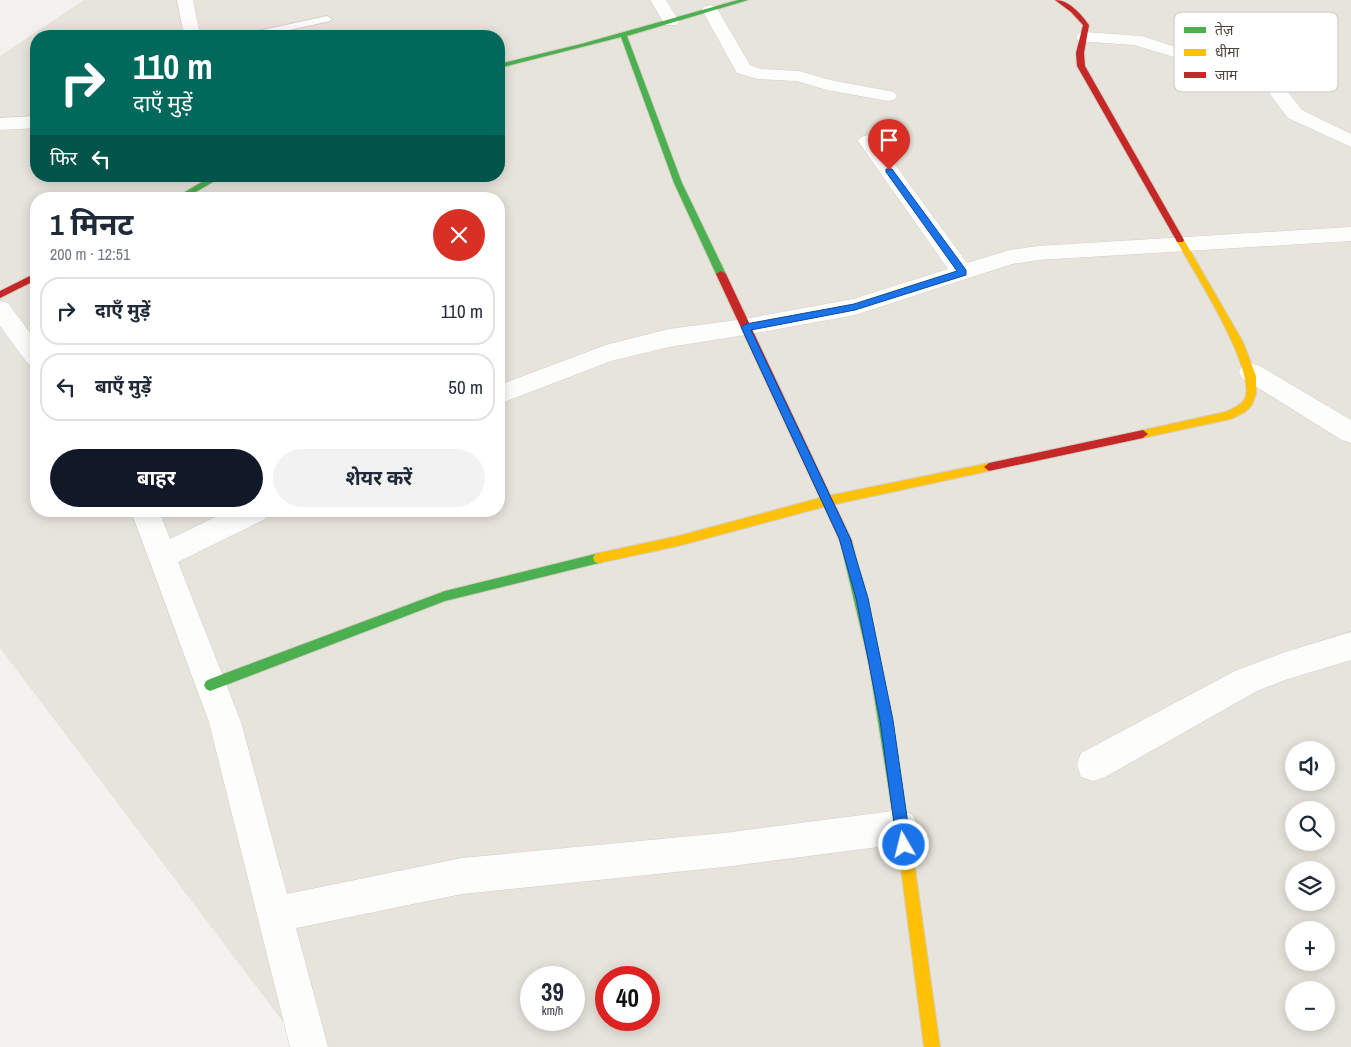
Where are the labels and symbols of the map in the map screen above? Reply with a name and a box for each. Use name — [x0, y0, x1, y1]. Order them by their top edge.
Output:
legend — [1174, 12, 1338, 92]
text: तेज़ — [1215, 21, 1234, 39]
text: धीमा — [1215, 43, 1240, 61]
text: जाम — [1215, 66, 1238, 84]
pin — [868, 119, 910, 170]
position arrow — [877, 818, 929, 870]
speed limit sign: 40 — [595, 966, 660, 1031]

